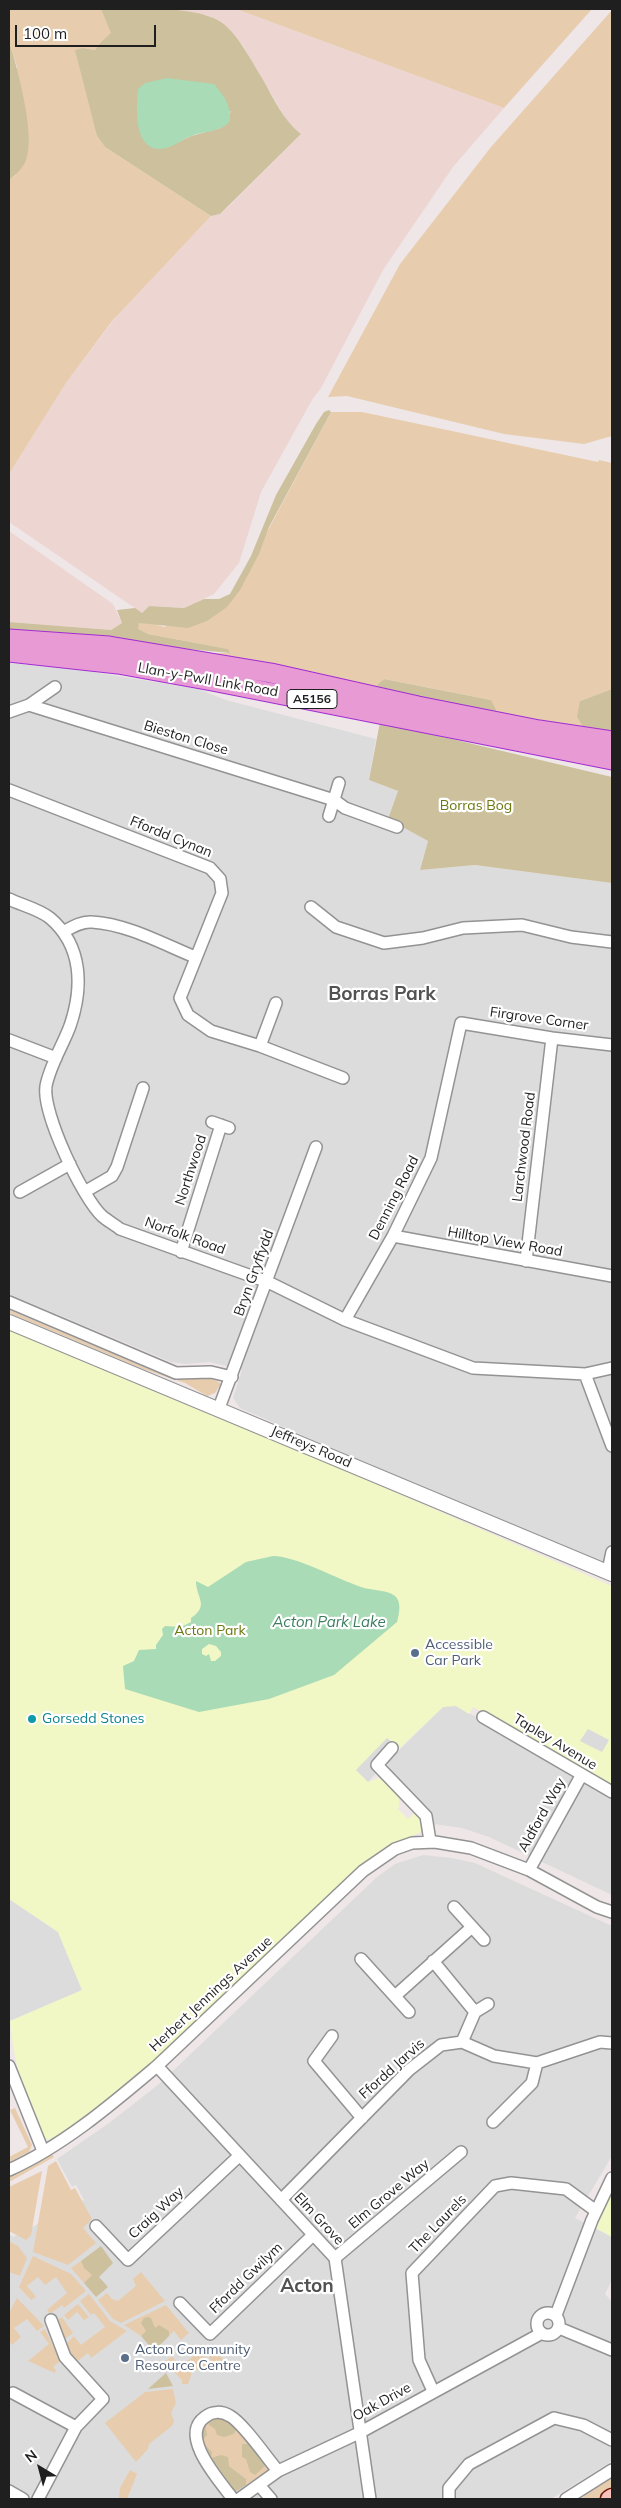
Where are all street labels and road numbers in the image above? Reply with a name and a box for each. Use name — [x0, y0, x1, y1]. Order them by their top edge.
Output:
street label: Llan-y-Pwll Link Road — [136, 659, 280, 701]
road number: A5156 — [287, 690, 337, 709]
street label: Bieston Close — [142, 717, 230, 759]
street label: Ffordd Cynan — [127, 813, 215, 861]
street label: Firgrove Corner — [489, 1004, 589, 1034]
street label: Larchwood Road — [509, 1091, 539, 1203]
street label: Northwood — [172, 1133, 210, 1207]
street label: Denning Road — [366, 1153, 422, 1243]
street label: Norfolk Road — [142, 1214, 228, 1258]
street label: Hilltop View Road — [446, 1224, 564, 1260]
street label: Bryn Gryffydd — [231, 1227, 277, 1319]
street label: Jeffreys Road — [268, 1422, 354, 1472]
street label: Tapley Avenue — [510, 1710, 600, 1774]
street label: Aldford Way — [515, 1775, 569, 1855]
street label: Herbert Jennings Avenue — [146, 1933, 276, 2055]
street label: Ffordd Jarvis — [356, 2035, 428, 2103]
street label: Elm Grove Way — [345, 2156, 433, 2232]
street label: Craig Way — [125, 2183, 187, 2243]
street label: Elm Grove — [290, 2189, 348, 2249]
street label: The Laurels — [406, 2191, 470, 2257]
street label: Ffordd Gwilym — [206, 2239, 286, 2317]
street label: Oak Drive — [350, 2379, 414, 2425]

